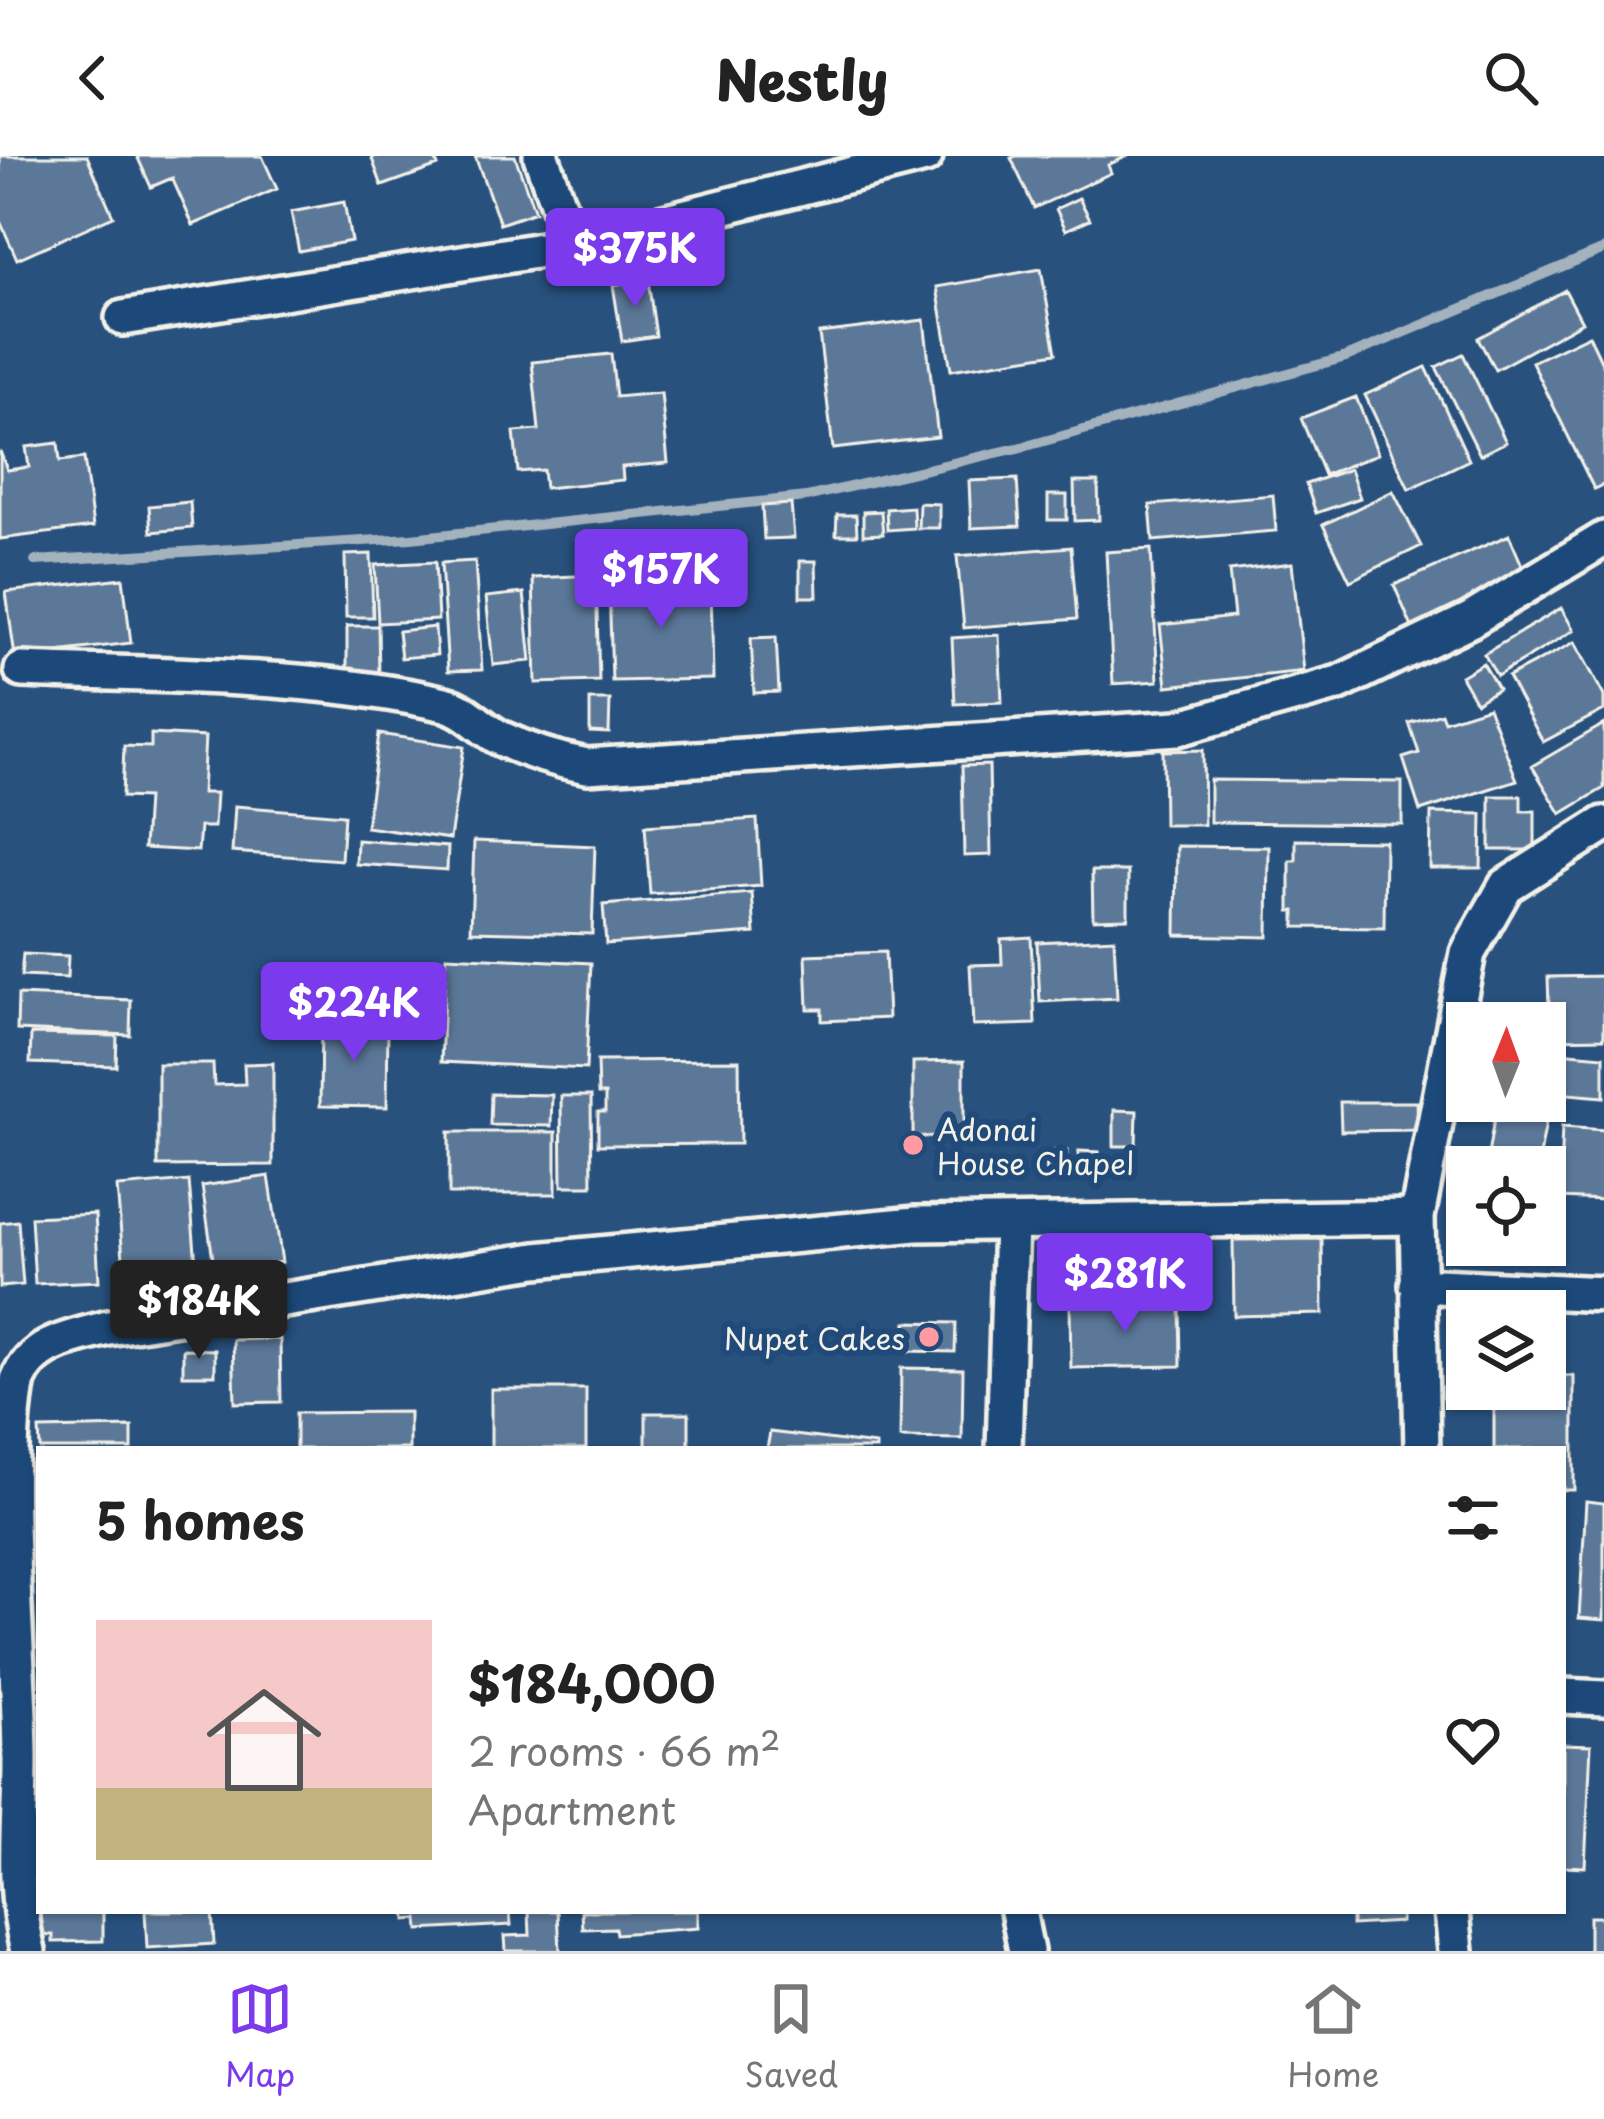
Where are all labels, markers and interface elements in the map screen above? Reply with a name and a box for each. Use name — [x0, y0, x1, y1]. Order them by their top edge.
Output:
text: Nestly — [716, 38, 888, 119]
icon: back — [60, 45, 126, 111]
icon: search — [1478, 45, 1544, 111]
pin: $375K — [551, 208, 719, 310]
text: $375K — [573, 217, 697, 276]
pin: $157K — [577, 529, 745, 631]
text: $157K — [602, 538, 720, 597]
pin: $224K — [270, 962, 438, 1064]
text: $224K — [288, 971, 420, 1030]
north arrow — [1446, 1002, 1566, 1122]
map controls — [1446, 1002, 1566, 1410]
place label: Adonai House Chapel — [937, 1106, 1134, 1185]
marker: Adonai House Chapel — [900, 1132, 926, 1158]
button: locate — [1446, 1146, 1566, 1266]
pin: $281K — [1041, 1233, 1209, 1335]
text: $281K — [1064, 1242, 1186, 1301]
pin: $184K — [115, 1260, 283, 1362]
text: $184K — [137, 1269, 261, 1328]
button: layers — [1446, 1290, 1566, 1410]
place label: Nupet Cakes — [724, 1315, 905, 1360]
marker: Nupet Cakes — [916, 1324, 942, 1350]
text: 5 homes — [96, 1480, 305, 1557]
icon: filters — [1440, 1485, 1506, 1551]
text: $184,000 — [468, 1643, 716, 1720]
icon: home — [192, 1668, 336, 1812]
icon: heart — [1440, 1707, 1506, 1773]
text: 2 rooms · 66 m² — [468, 1720, 781, 1779]
text: Apartment — [468, 1779, 676, 1838]
tab: Map — [225, 1976, 295, 2098]
tab: Saved — [745, 1976, 838, 2098]
tab: Home — [1288, 1976, 1379, 2098]

